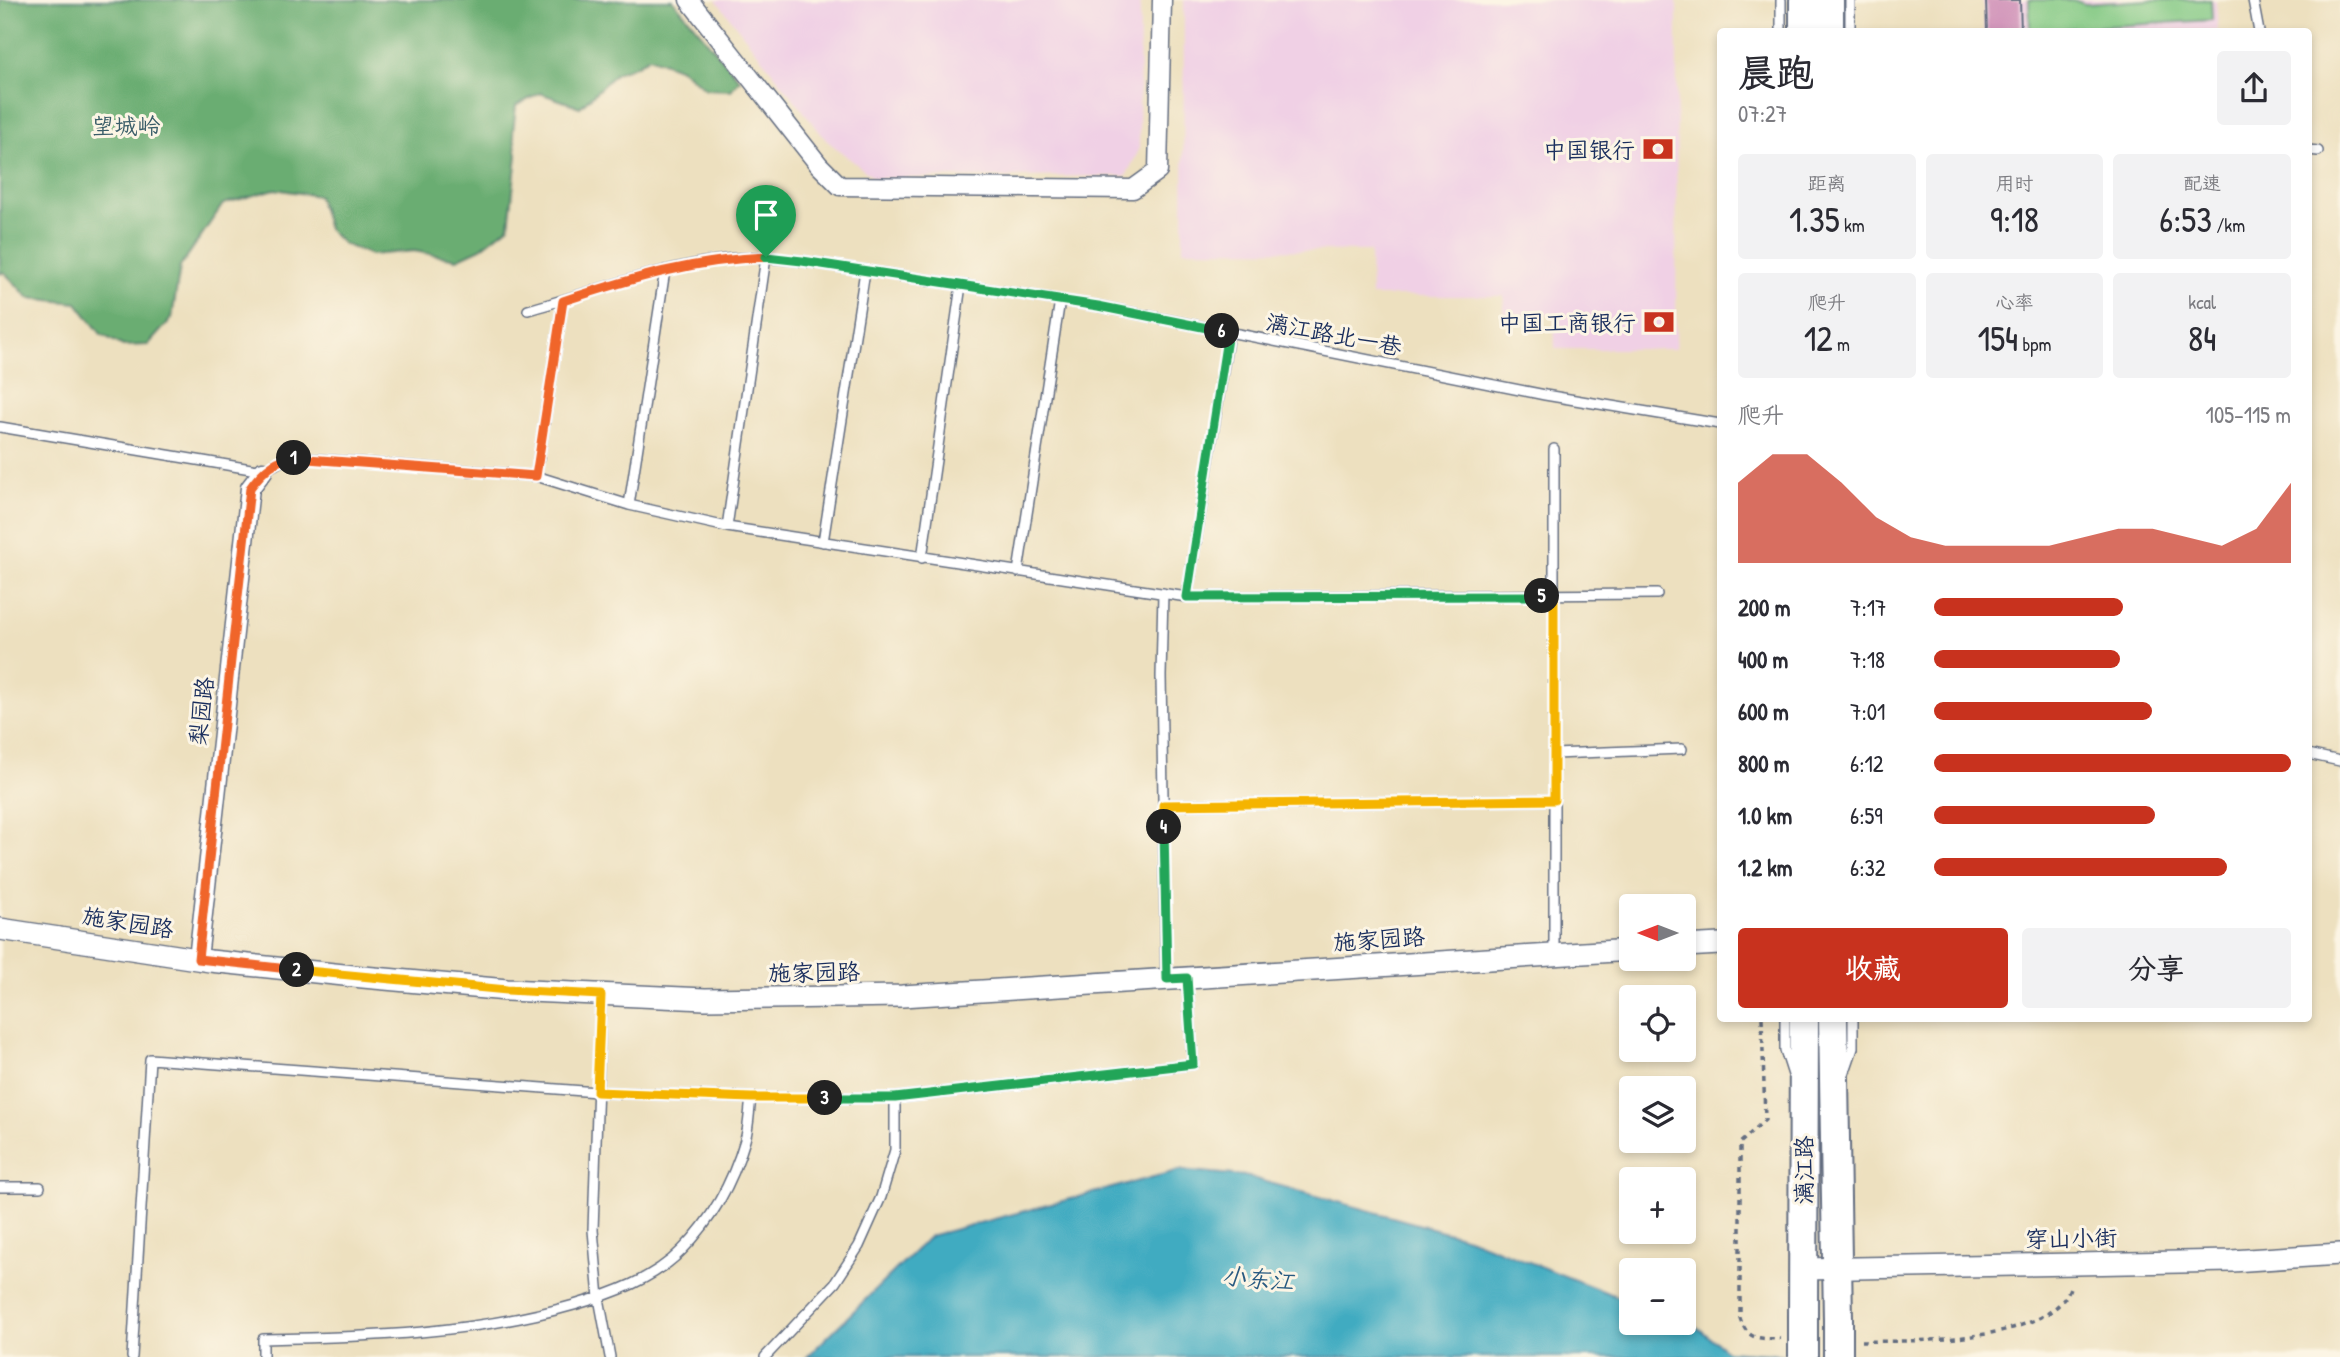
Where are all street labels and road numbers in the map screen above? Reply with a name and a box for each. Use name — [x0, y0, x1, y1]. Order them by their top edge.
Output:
street label: 漓江路北一巷 — [1263, 306, 1406, 363]
street label: 梨园路 — [182, 675, 220, 747]
street label: 施家园路 — [80, 899, 176, 945]
street label: 施家园路 — [1332, 920, 1426, 958]
street label: 施家园路 — [768, 956, 860, 988]
street label: 漓江路 — [1788, 1136, 1819, 1205]
street label: 穿山小街 — [2025, 1222, 2117, 1254]

